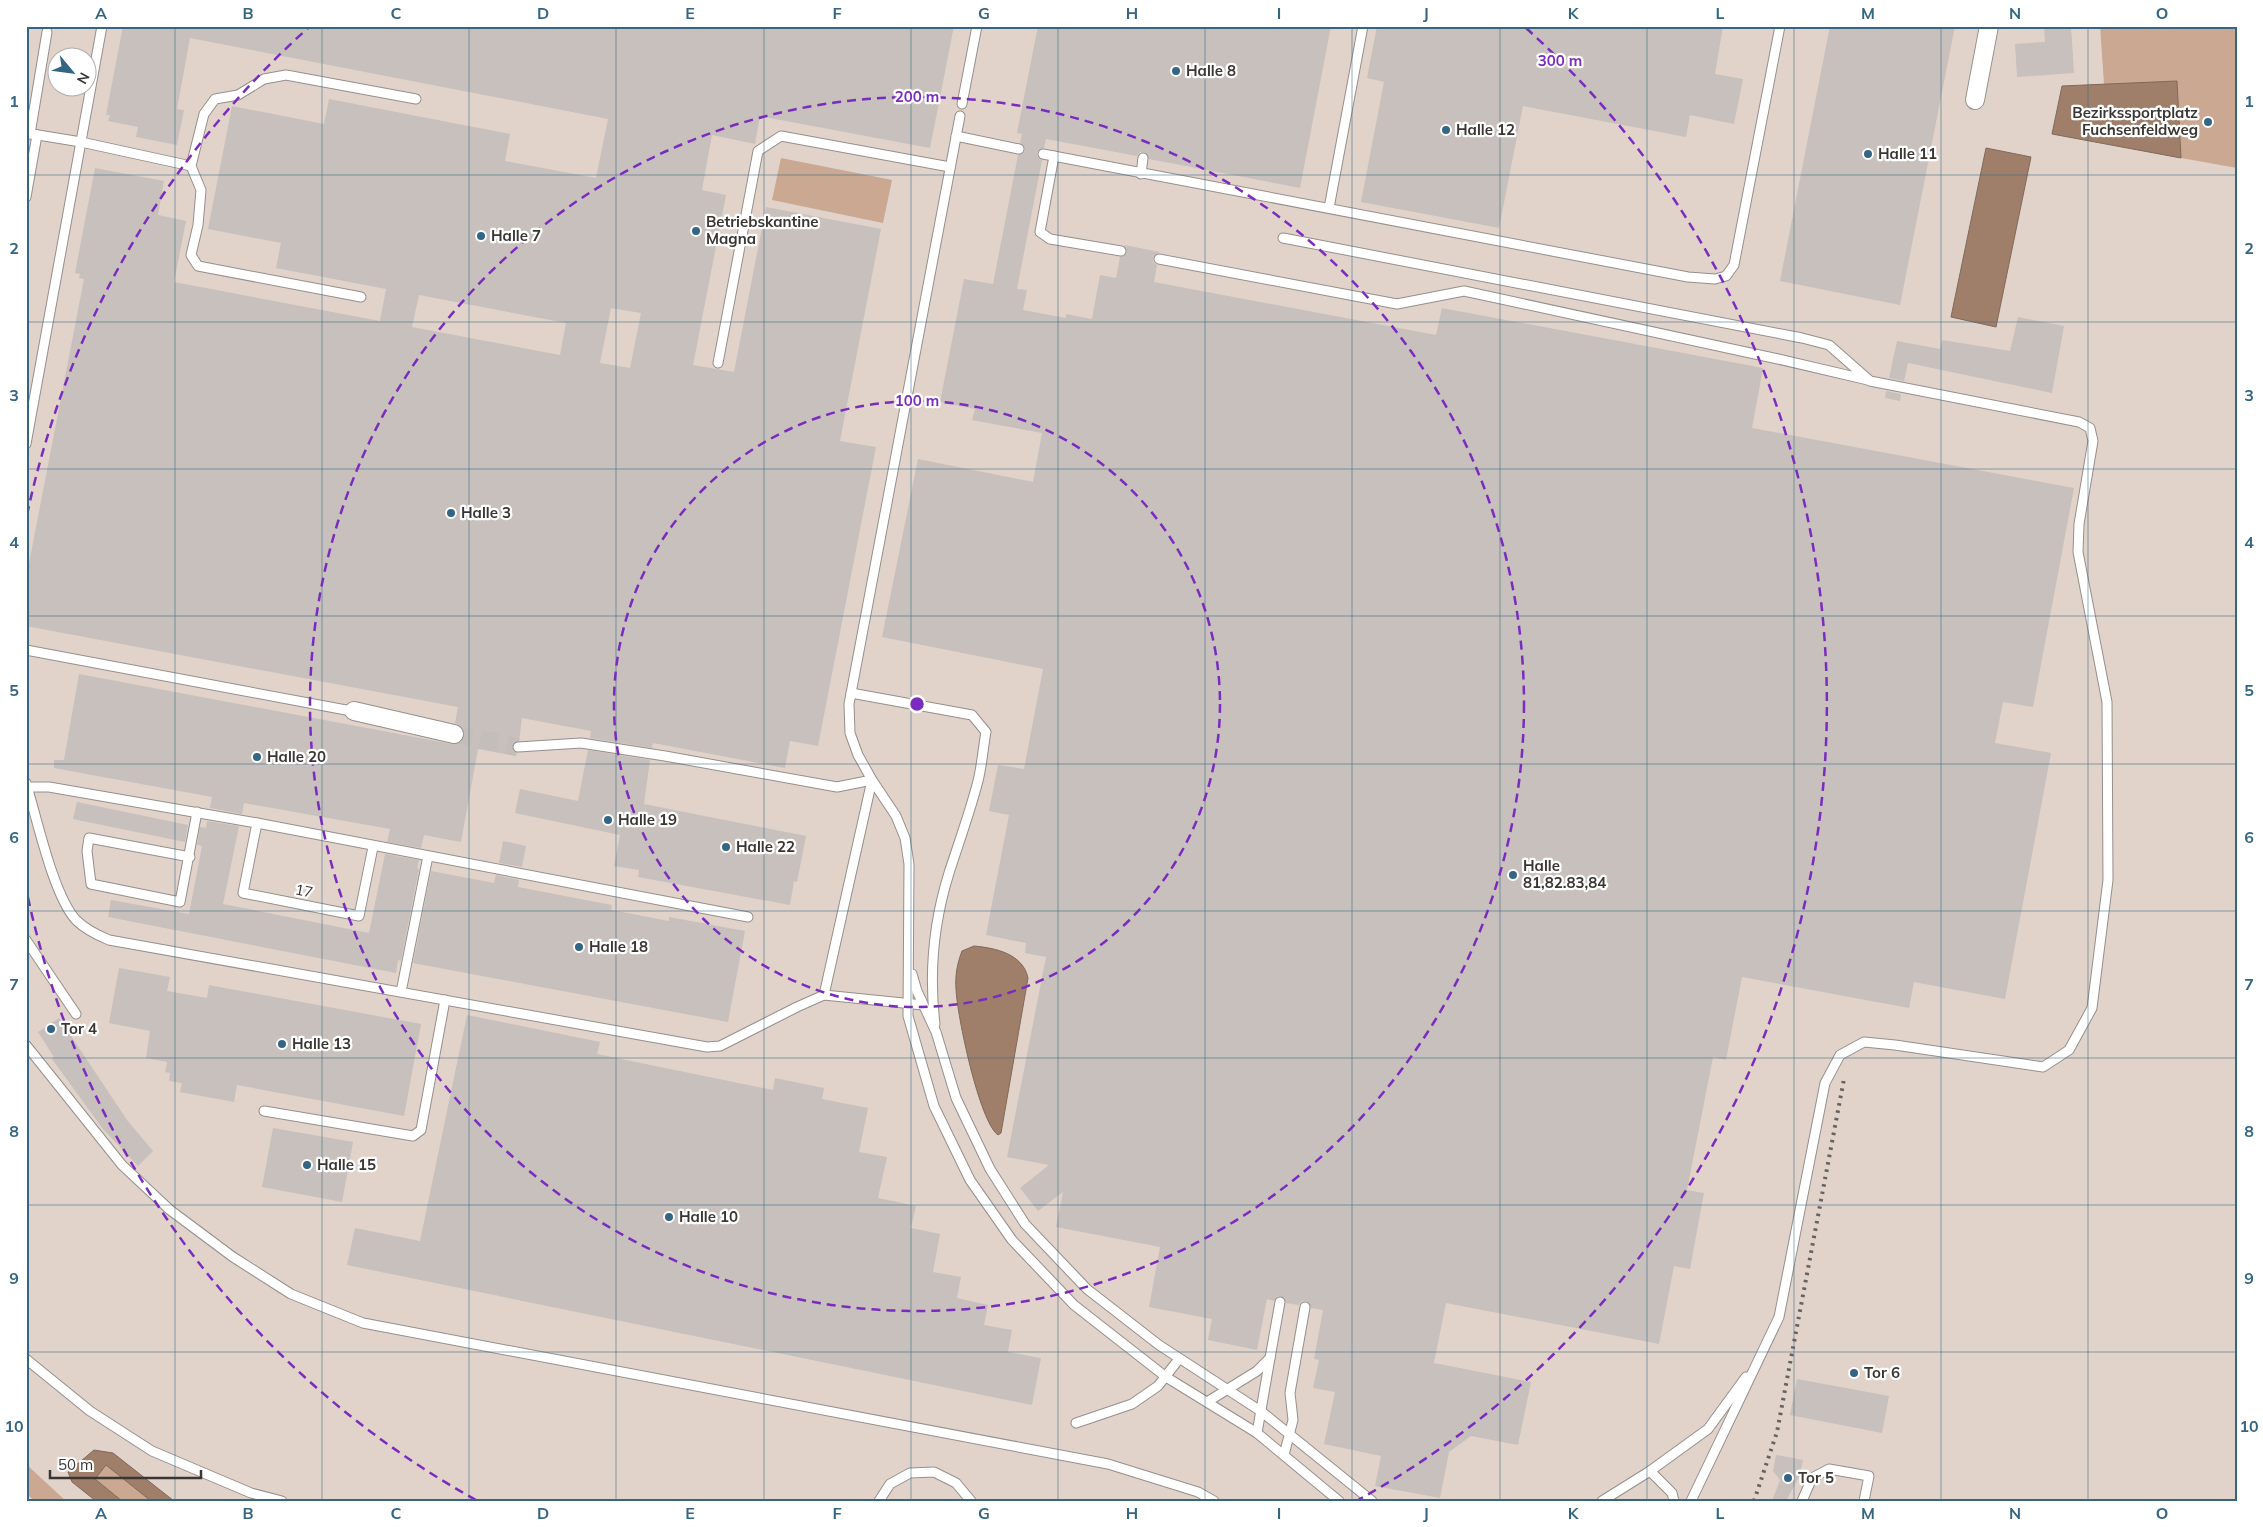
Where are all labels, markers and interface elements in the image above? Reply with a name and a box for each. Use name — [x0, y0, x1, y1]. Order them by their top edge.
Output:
text: A — [95, 3, 107, 23]
text: B — [242, 3, 254, 23]
text: C — [391, 3, 402, 23]
text: D — [537, 3, 549, 23]
text: E — [685, 3, 695, 23]
text: F — [832, 3, 842, 23]
text: G — [978, 3, 990, 23]
text: H — [1126, 3, 1138, 23]
text: I — [1277, 3, 1281, 23]
text: J — [1423, 3, 1429, 23]
text: K — [1568, 3, 1580, 23]
text: L — [1716, 3, 1725, 23]
text: M — [1861, 3, 1875, 23]
text: N — [2009, 3, 2021, 23]
text: O — [2156, 3, 2168, 23]
north arrow — [48, 48, 98, 98]
text: 300 m — [1538, 51, 1582, 70]
place label: Halle 8 — [1186, 61, 1236, 80]
marker: Halle 8 — [1170, 65, 1182, 77]
text: N — [73, 69, 94, 87]
text: 200 m — [895, 87, 939, 106]
text: 1 — [9, 91, 19, 111]
text: 1 — [2244, 91, 2254, 111]
place label: Bezirkssportplatz Fuchsenfeldweg — [2072, 103, 2198, 139]
marker: Bezirkssportplatz Fuchsenfeldweg — [2202, 116, 2214, 128]
place label: Halle 12 — [1456, 120, 1515, 139]
marker: Halle 12 — [1440, 124, 1452, 136]
place label: Halle 11 — [1878, 144, 1937, 163]
marker: Halle 11 — [1862, 148, 1874, 160]
place label: Betriebskantine Magna — [706, 212, 819, 248]
marker: Betriebskantine Magna — [690, 225, 702, 237]
place label: Halle 7 — [491, 226, 541, 245]
marker: Halle 7 — [475, 230, 487, 242]
text: 2 — [9, 238, 19, 258]
text: 2 — [2244, 238, 2254, 258]
text: 3 — [9, 385, 19, 405]
text: 3 — [2244, 385, 2254, 405]
text: 100 m — [895, 391, 939, 410]
place label: Halle 3 — [461, 503, 511, 522]
marker: Halle 3 — [445, 507, 457, 519]
text: 4 — [9, 532, 19, 552]
text: 4 — [2244, 532, 2254, 552]
text: 5 — [9, 680, 19, 700]
text: 5 — [2244, 680, 2254, 700]
centre of rings — [908, 695, 926, 713]
place label: Halle 20 — [267, 747, 326, 766]
marker: Halle 20 — [251, 751, 263, 763]
place label: Halle 19 — [618, 810, 677, 829]
marker: Halle 19 — [602, 814, 614, 826]
text: 6 — [9, 827, 19, 847]
text: 6 — [2244, 827, 2254, 847]
place label: Halle 22 — [736, 837, 795, 856]
marker: Halle 22 — [720, 841, 732, 853]
place label: Halle 81,82.83,84 — [1523, 856, 1606, 892]
marker: Halle 81,82.83,84 — [1507, 869, 1519, 881]
street label: 17 — [293, 879, 315, 902]
place label: Halle 18 — [589, 937, 648, 956]
marker: Halle 18 — [573, 941, 585, 953]
text: 7 — [9, 974, 19, 994]
text: 7 — [2244, 974, 2254, 994]
place label: Tor 4 — [61, 1019, 97, 1038]
marker: Tor 4 — [45, 1023, 57, 1035]
place label: Halle 13 — [292, 1034, 351, 1053]
marker: Halle 13 — [276, 1038, 288, 1050]
text: 8 — [9, 1121, 19, 1141]
text: 8 — [2244, 1121, 2254, 1141]
place label: Halle 15 — [317, 1155, 376, 1174]
marker: Halle 15 — [301, 1159, 313, 1171]
place label: Halle 10 — [679, 1207, 738, 1226]
marker: Halle 10 — [663, 1211, 675, 1223]
text: 9 — [9, 1268, 19, 1288]
text: 9 — [2244, 1268, 2254, 1288]
place label: Tor 6 — [1864, 1363, 1900, 1382]
marker: Tor 6 — [1848, 1367, 1860, 1379]
text: 10 — [4, 1416, 24, 1436]
text: 10 — [2239, 1416, 2259, 1436]
scale bar — [50, 1447, 201, 1479]
text: 50 m — [58, 1455, 93, 1474]
place label: Tor 5 — [1798, 1468, 1834, 1487]
marker: Tor 5 — [1782, 1472, 1794, 1484]
text: A — [95, 1503, 107, 1523]
text: B — [242, 1503, 254, 1523]
text: C — [391, 1503, 402, 1523]
text: D — [537, 1503, 549, 1523]
text: E — [685, 1503, 695, 1523]
text: F — [832, 1503, 842, 1523]
text: G — [978, 1503, 990, 1523]
text: H — [1126, 1503, 1138, 1523]
text: I — [1277, 1503, 1281, 1523]
text: J — [1423, 1503, 1429, 1523]
text: K — [1568, 1503, 1580, 1523]
text: L — [1716, 1503, 1725, 1523]
text: M — [1861, 1503, 1875, 1523]
text: N — [2009, 1503, 2021, 1523]
text: O — [2156, 1503, 2168, 1523]

